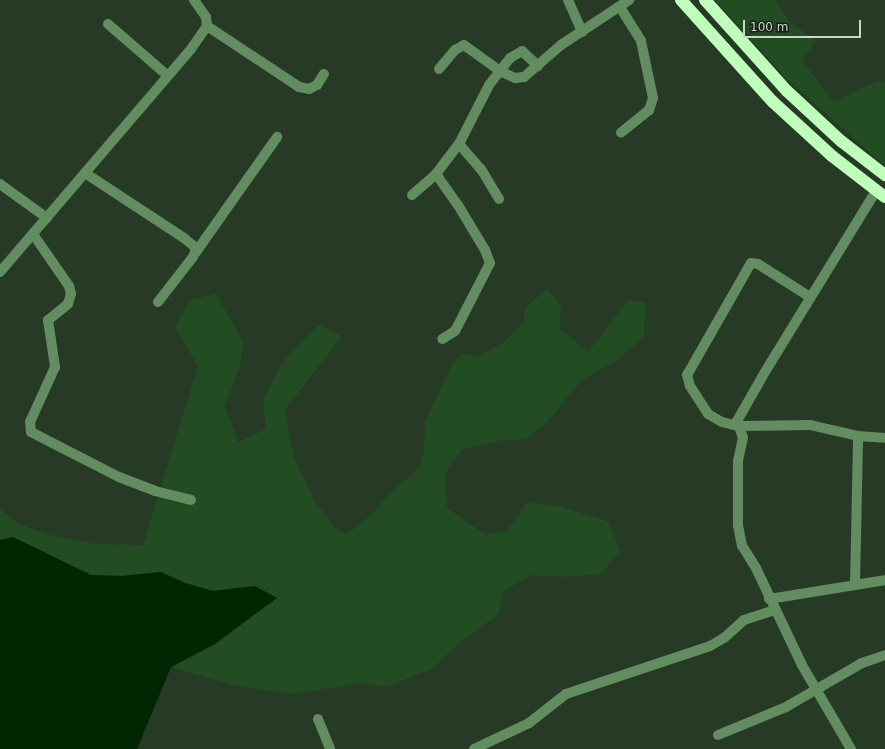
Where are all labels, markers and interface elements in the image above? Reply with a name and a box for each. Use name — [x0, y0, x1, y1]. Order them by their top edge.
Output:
scale bar — [745, 12, 863, 38]
text: 100 m — [750, 20, 788, 34]

